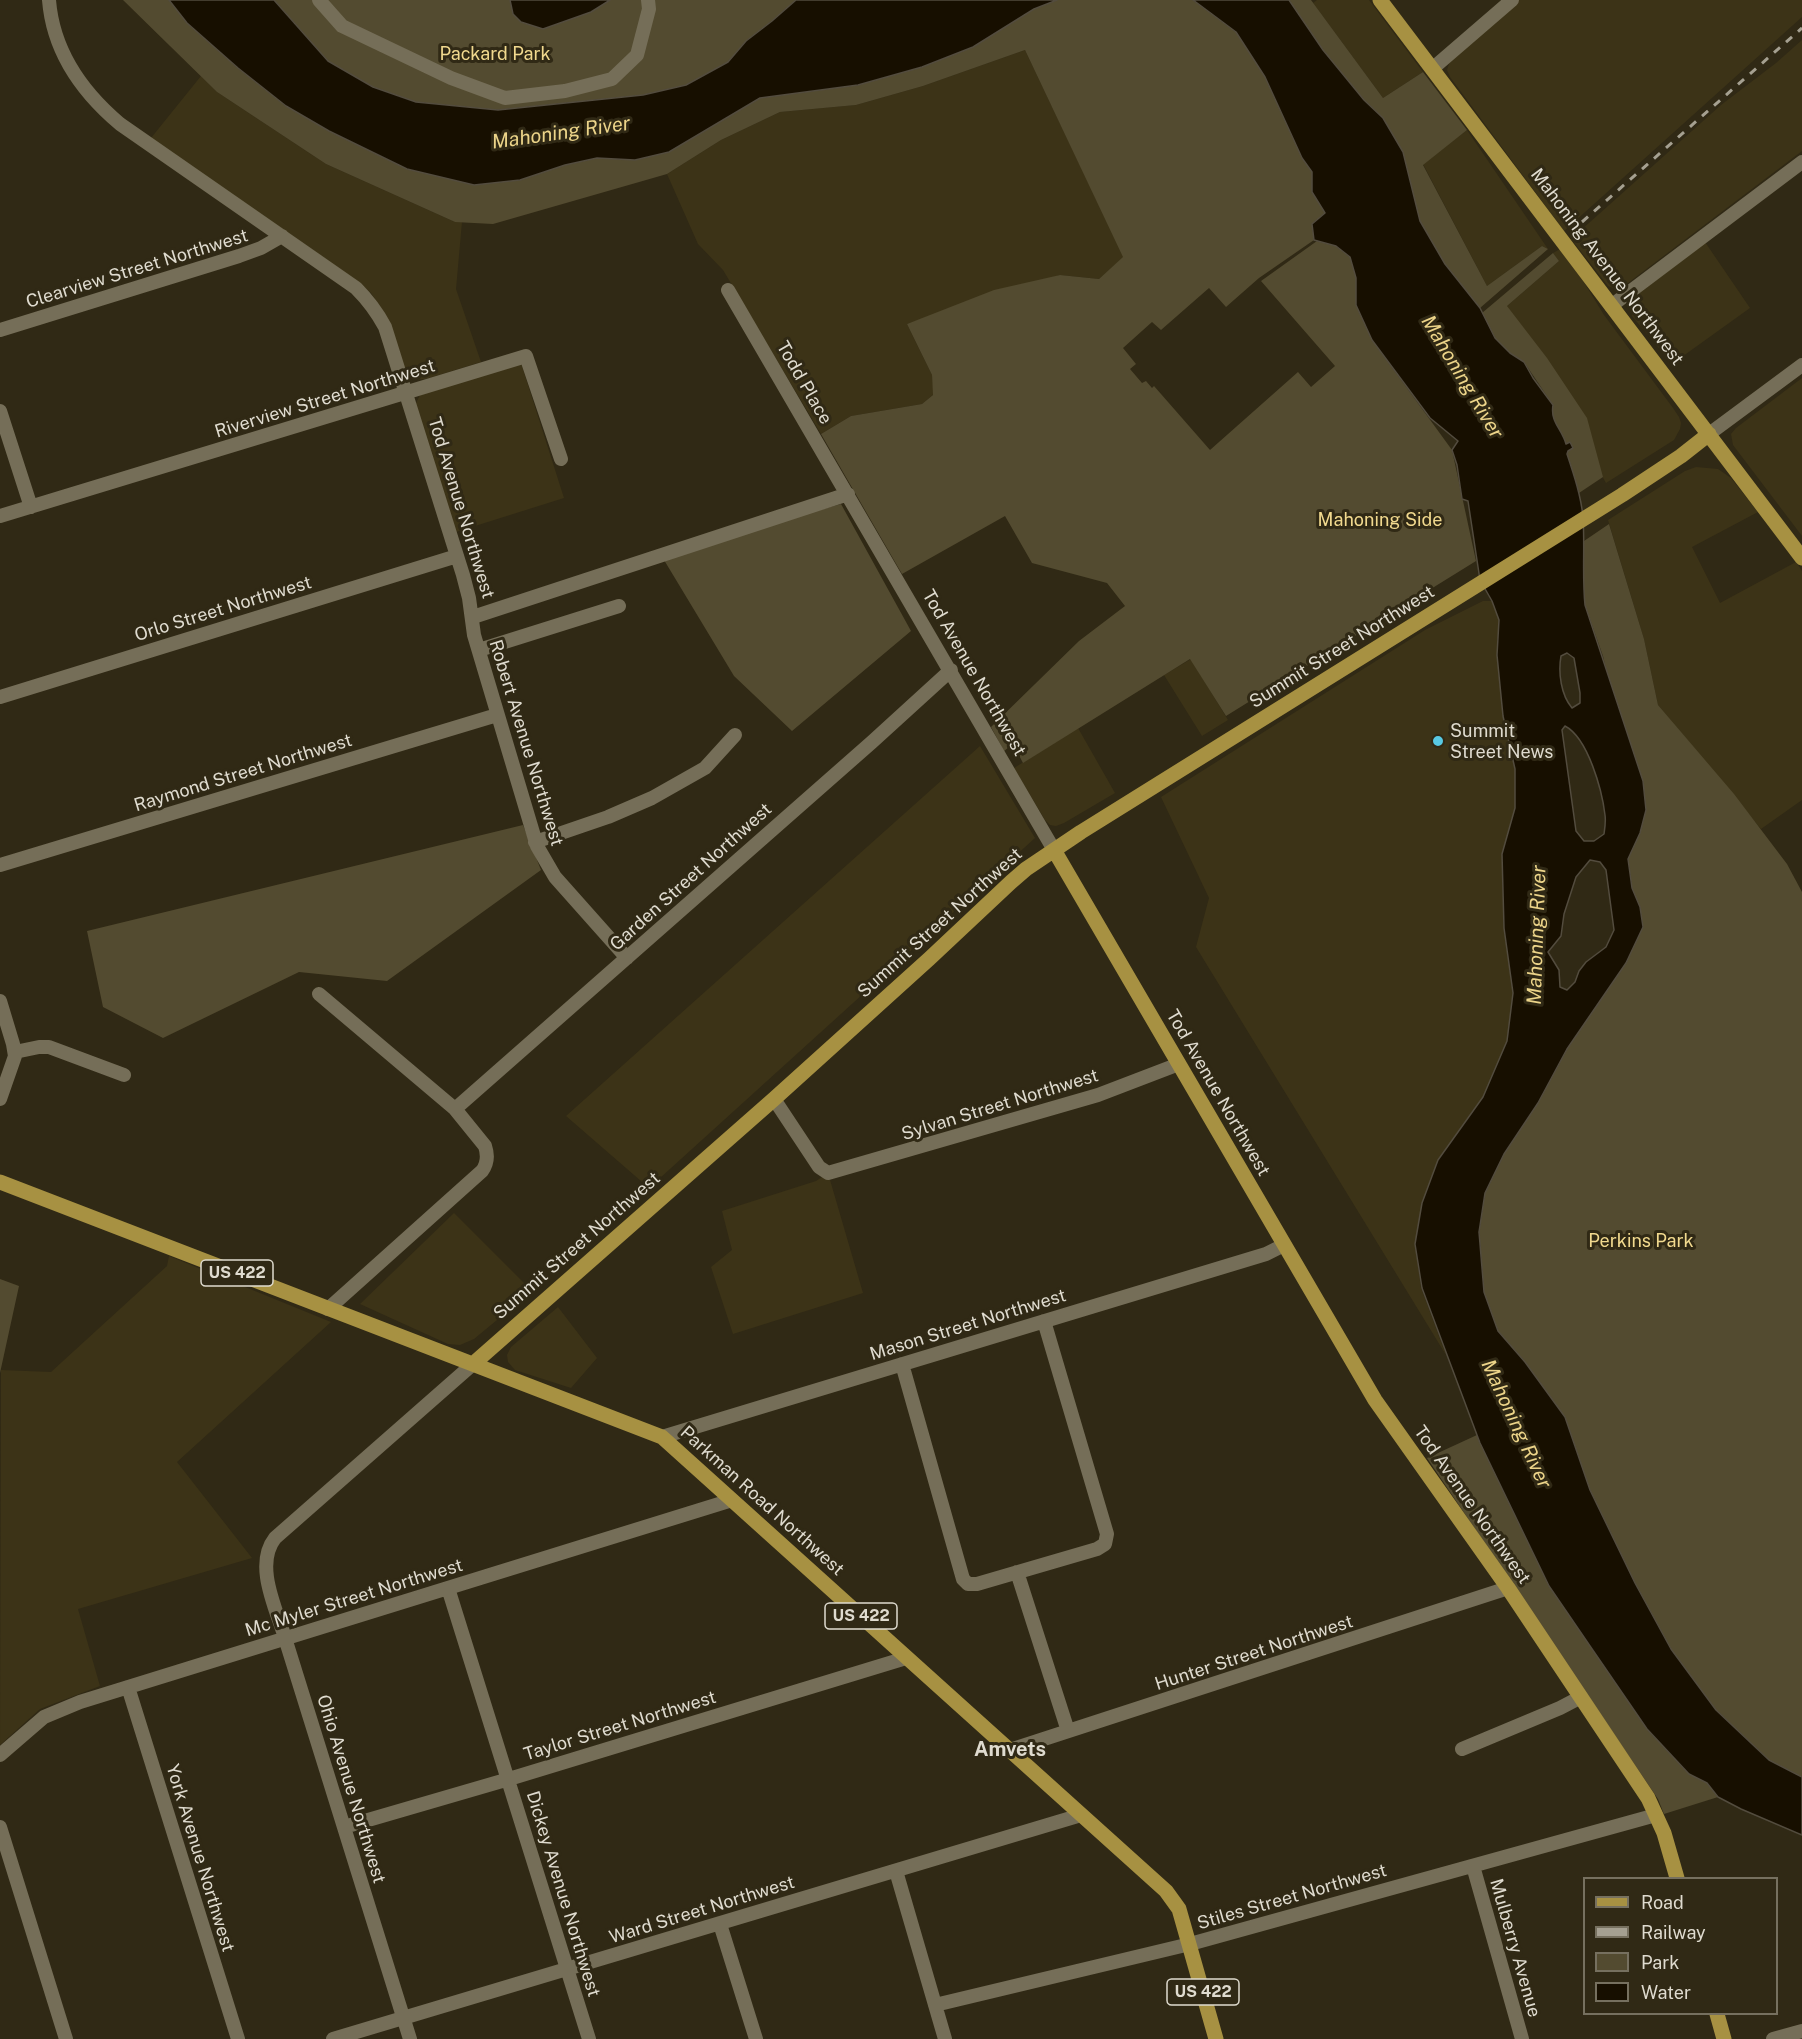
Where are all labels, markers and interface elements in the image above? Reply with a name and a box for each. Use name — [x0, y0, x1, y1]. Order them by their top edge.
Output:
park label: Packard Park — [439, 43, 551, 65]
water label: Mahoning River — [490, 111, 632, 155]
street label: Mahoning Avenue Northwest — [1526, 164, 1688, 370]
street label: Clearview Street Northwest — [23, 225, 251, 313]
water label: Mahoning River — [1416, 311, 1508, 443]
street label: Todd Place — [772, 338, 836, 428]
street label: Riverview Street Northwest — [212, 355, 438, 443]
street label: Tod Avenue Northwest — [423, 415, 499, 601]
park label: Mahoning Side — [1318, 509, 1442, 531]
street label: Orlo Street Northwest — [132, 572, 314, 646]
street label: Summit Street Northwest — [1246, 581, 1438, 713]
street label: Tod Avenue Northwest — [918, 586, 1030, 760]
street label: Robert Avenue Northwest — [484, 637, 568, 849]
place label: Summit Street News — [1450, 720, 1553, 762]
street label: Raymond Street Northwest — [131, 730, 355, 816]
marker: Summit Street News — [1431, 734, 1445, 748]
street label: Garden Street Northwest — [606, 799, 776, 955]
street label: Summit Street Northwest — [853, 843, 1027, 1003]
water label: Mahoning River — [1523, 865, 1551, 1005]
street label: Tod Avenue Northwest — [1162, 1006, 1274, 1180]
street label: Sylvan Street Northwest — [899, 1065, 1101, 1145]
street label: Summit Street Northwest — [489, 1168, 665, 1324]
park label: Perkins Park — [1588, 1230, 1694, 1252]
road number: US 422 — [201, 1260, 273, 1286]
street label: Mason Street Northwest — [867, 1285, 1069, 1365]
water label: Mahoning River — [1476, 1356, 1556, 1492]
street label: Parkman Road Northwest — [676, 1422, 848, 1580]
street label: Tod Avenue Northwest — [1409, 1422, 1535, 1588]
street label: Mc Myler Street Northwest — [243, 1555, 465, 1641]
road number: US 422 — [825, 1603, 897, 1629]
street label: Hunter Street Northwest — [1152, 1611, 1356, 1695]
street label: Taylor Street Northwest — [521, 1686, 719, 1766]
street label: Ohio Avenue Northwest — [312, 1692, 390, 1886]
district label: Amvets — [974, 1738, 1046, 1762]
street label: York Avenue Northwest — [161, 1762, 239, 1954]
street label: Dickey Avenue Northwest — [521, 1789, 605, 1999]
street label: Stiles Street Northwest — [1195, 1860, 1389, 1934]
street label: Ward Street Northwest — [607, 1872, 797, 1948]
street label: Mulberry Avenue — [1485, 1876, 1545, 2020]
legend — [1583, 1877, 1778, 2015]
text: Road — [1641, 1892, 1684, 1913]
text: Railway — [1641, 1922, 1706, 1943]
text: Park — [1641, 1952, 1679, 1973]
road number: US 422 — [1167, 1979, 1239, 2005]
text: Water — [1641, 1982, 1691, 2003]

